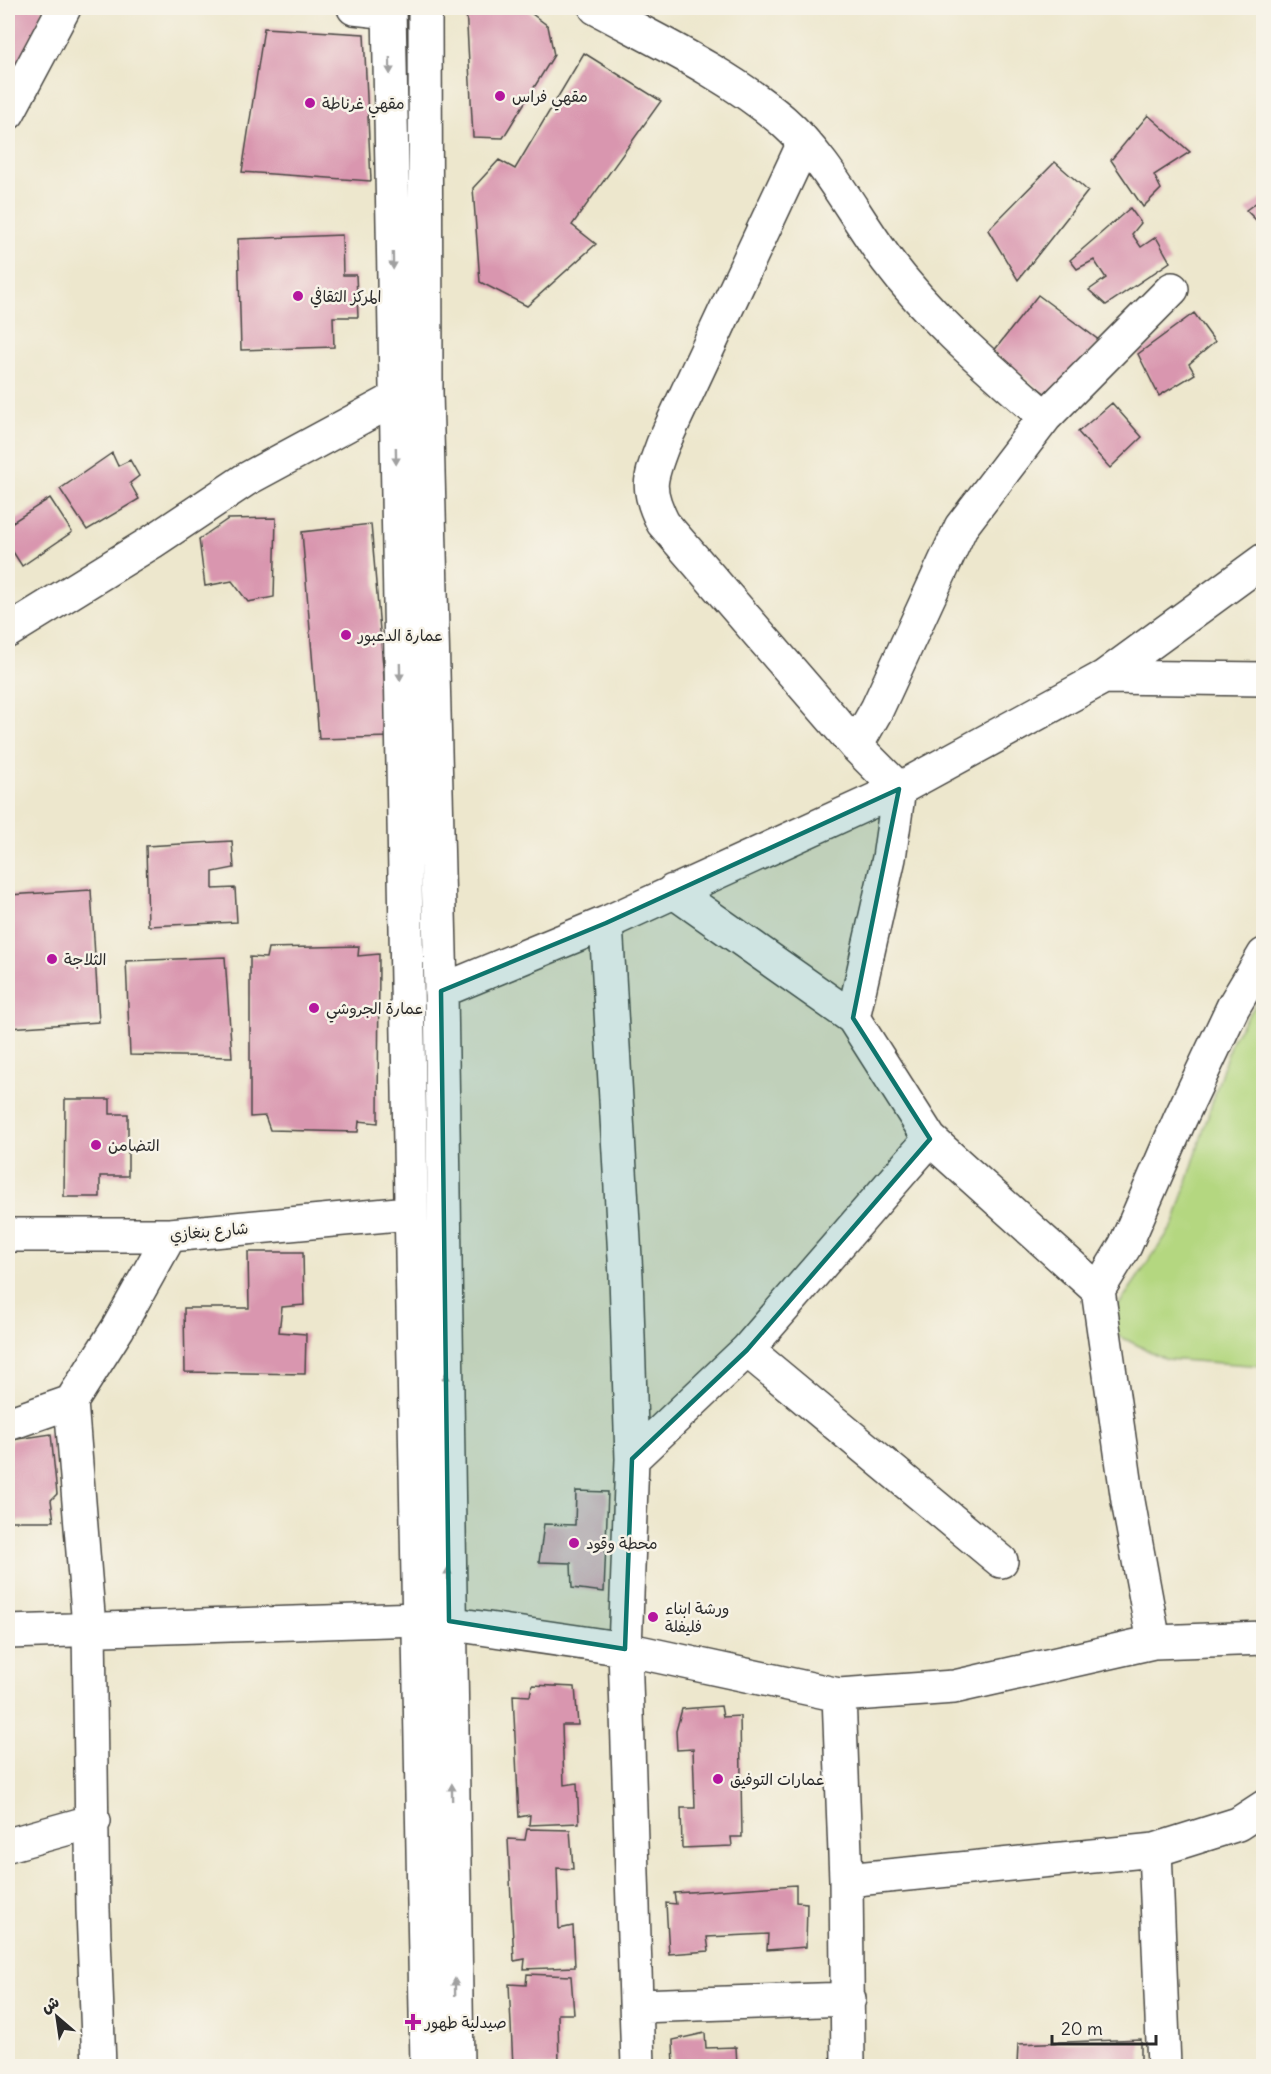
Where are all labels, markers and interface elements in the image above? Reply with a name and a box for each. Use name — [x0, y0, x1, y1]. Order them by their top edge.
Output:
one-way arrow — [385, 56, 395, 75]
place label: مقهي فراس — [512, 86, 588, 111]
marker: مقهي فراس — [493, 89, 507, 103]
place label: مقهي غرناطة — [322, 93, 405, 118]
marker: مقهي غرناطة — [303, 96, 317, 110]
one-way arrow — [388, 251, 398, 270]
place label: المركز الثقافي — [310, 286, 381, 308]
marker: المركز الثقافي — [291, 289, 305, 303]
one-way arrow — [391, 446, 401, 465]
place label: عمارة الدعبور — [356, 625, 444, 646]
marker: عمارة الدعبور — [339, 628, 353, 642]
one-way arrow — [395, 662, 405, 681]
place label: الثلاجة — [64, 949, 107, 969]
marker: الثلاجة — [45, 952, 59, 966]
place label: عمارة الجروشي — [326, 998, 424, 1023]
marker: عمارة الجروشي — [307, 1001, 321, 1015]
place label: التضامن — [108, 1135, 160, 1155]
marker: التضامن — [89, 1138, 103, 1152]
street label: شارع بنغازي — [169, 1218, 249, 1246]
one-way arrow — [441, 1372, 451, 1391]
place label: محطة وقود — [586, 1533, 658, 1554]
marker: محطة وقود — [567, 1536, 581, 1550]
one-way arrow — [443, 1567, 453, 1586]
place label: ورشة ابناء فليفلة — [665, 1598, 729, 1636]
marker: ورشة ابناء فليفلة — [646, 1610, 660, 1624]
place label: عمارات التوفيق — [730, 1769, 825, 1790]
marker: عمارات التوفيق — [711, 1772, 725, 1786]
one-way arrow — [447, 1783, 457, 1802]
one-way arrow — [451, 1978, 460, 1997]
north arrow — [27, 1987, 87, 2047]
text: ش — [37, 1991, 62, 2017]
scale bar — [1052, 2008, 1156, 2046]
place label: صيدلية طهور — [423, 2012, 507, 2033]
marker: صيدلية طهور — [406, 2015, 420, 2029]
text: 20 m — [1061, 2017, 1103, 2040]

